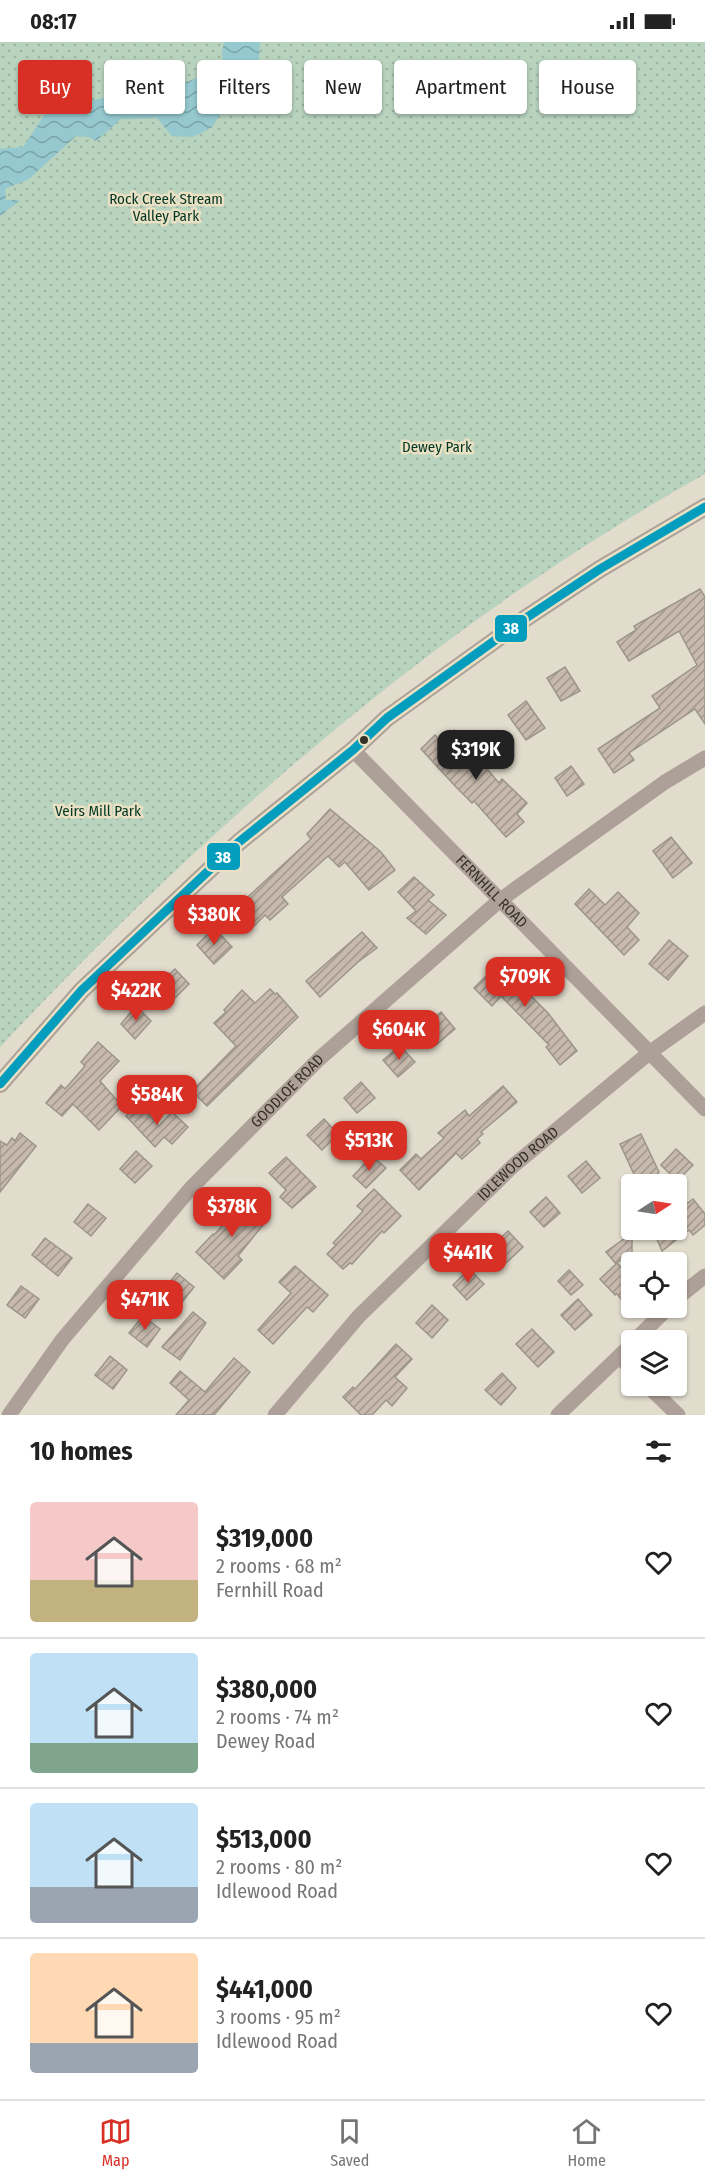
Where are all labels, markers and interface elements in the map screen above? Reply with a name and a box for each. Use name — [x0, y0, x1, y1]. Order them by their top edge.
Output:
text: 08:17 — [30, 8, 77, 35]
chip: Buy — [18, 60, 92, 114]
chip: Rent — [104, 60, 185, 114]
chip: Filters — [197, 60, 292, 114]
chip: New — [304, 60, 382, 114]
chip: Apartment — [394, 60, 527, 114]
chip: House — [539, 60, 636, 114]
park label: Rock Creek Stream Valley Park — [109, 190, 223, 225]
park label: Dewey Park — [402, 438, 472, 456]
line badge: 38 — [494, 614, 528, 643]
text: 38 — [502, 619, 520, 638]
pin: $319K — [434, 730, 518, 781]
unlabelled marker — [358, 734, 370, 746]
text: $319K — [451, 737, 501, 761]
park label: Veirs Mill Park — [55, 802, 141, 820]
line badge: 38 — [206, 842, 241, 871]
text: 38 — [214, 848, 232, 867]
street label: FERNHILL ROAD — [452, 851, 531, 932]
pin: $380K — [172, 895, 256, 946]
text: $380K — [188, 902, 240, 926]
pin: $709K — [483, 957, 567, 1008]
text: $709K — [500, 964, 550, 988]
pin: $422K — [94, 971, 178, 1022]
text: $422K — [111, 978, 161, 1002]
pin: $604K — [357, 1010, 441, 1061]
text: $604K — [372, 1017, 426, 1041]
street label: GOODLOE ROAD — [247, 1050, 328, 1131]
pin: $584K — [115, 1075, 199, 1126]
text: $584K — [131, 1082, 183, 1106]
pin: $513K — [327, 1121, 411, 1172]
street label: IDLEWOOD ROAD — [474, 1123, 562, 1205]
text: $513K — [345, 1128, 393, 1152]
north arrow — [621, 1174, 687, 1240]
map controls — [621, 1174, 687, 1396]
pin: $378K — [190, 1187, 274, 1238]
text: $378K — [207, 1194, 257, 1218]
pin: $441K — [426, 1233, 510, 1284]
text: $441K — [443, 1240, 493, 1264]
button: locate — [621, 1252, 687, 1318]
pin: $471K — [103, 1280, 187, 1331]
text: $471K — [121, 1287, 169, 1311]
button: layers — [621, 1330, 687, 1396]
icon: filters — [642, 1435, 675, 1468]
text: 10 homes — [30, 1436, 133, 1467]
text: $319,000 — [216, 1523, 313, 1554]
icon: home — [78, 1526, 150, 1598]
icon: heart — [642, 1546, 675, 1579]
text: 2 rooms · 68 m² — [216, 1554, 342, 1578]
text: Fernhill Road — [216, 1578, 324, 1602]
text: $380,000 — [216, 1674, 317, 1705]
icon: home — [78, 1677, 150, 1749]
icon: heart — [642, 1697, 675, 1730]
text: 2 rooms · 74 m² — [216, 1705, 339, 1729]
text: Dewey Road — [216, 1729, 315, 1753]
text: $513,000 — [216, 1824, 312, 1855]
icon: home — [78, 1827, 150, 1899]
icon: heart — [642, 1847, 675, 1880]
text: 2 rooms · 80 m² — [216, 1855, 342, 1879]
text: Idlewood Road — [216, 1879, 338, 1903]
text: $441,000 — [216, 1974, 313, 2005]
icon: home — [78, 1977, 150, 2049]
icon: heart — [642, 1997, 675, 2030]
text: 3 rooms · 95 m² — [216, 2005, 341, 2029]
text: Idlewood Road — [216, 2029, 338, 2053]
tab: Map — [99, 2115, 132, 2170]
tab: Saved — [330, 2115, 369, 2170]
tab: Home — [568, 2115, 606, 2170]

